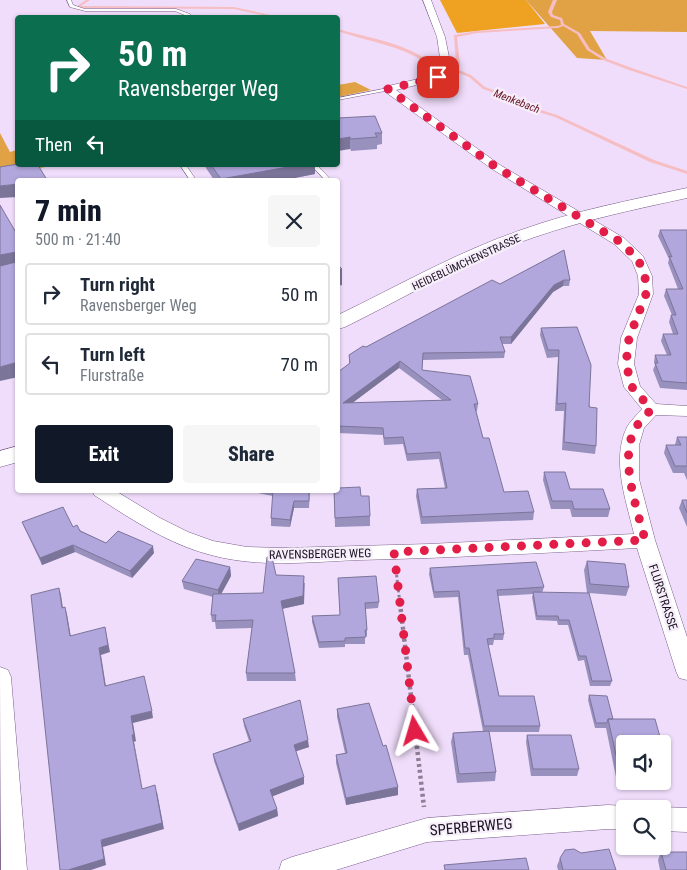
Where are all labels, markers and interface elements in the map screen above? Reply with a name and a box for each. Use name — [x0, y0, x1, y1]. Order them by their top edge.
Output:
text: 50 m — [118, 34, 187, 75]
icon: right — [35, 35, 100, 100]
pin — [417, 56, 459, 98]
icon: arrive — [424, 63, 452, 91]
text: Ravensberger Weg — [118, 76, 279, 101]
water label: Menkebach — [492, 87, 542, 116]
icon: left — [82, 130, 110, 158]
text: Then — [35, 133, 72, 156]
text: 7 min — [35, 193, 102, 228]
button: close — [268, 195, 320, 247]
text: 500 m · 21:40 — [35, 230, 121, 249]
street label: HEIDEBLÜMCHENSTRASSE — [410, 231, 523, 293]
text: Turn right — [80, 273, 155, 296]
icon: right — [37, 280, 65, 308]
text: 50 m — [281, 283, 318, 306]
text: Ravensberger Weg — [80, 296, 197, 315]
text: Turn left — [80, 343, 145, 366]
icon: left — [37, 350, 65, 378]
text: 70 m — [281, 353, 318, 376]
text: Flurstraße — [80, 366, 144, 385]
button: Exit — [35, 425, 173, 483]
button: Share — [183, 425, 320, 483]
street label: RAVENSBERGER WEG — [269, 546, 371, 562]
street label: FLURSTRASSE — [646, 562, 680, 632]
position arrow — [388, 704, 440, 756]
map controls — [616, 735, 671, 855]
button: sound — [616, 735, 671, 790]
button: search — [616, 800, 671, 855]
street label: SPERBERWEG — [429, 814, 513, 840]

